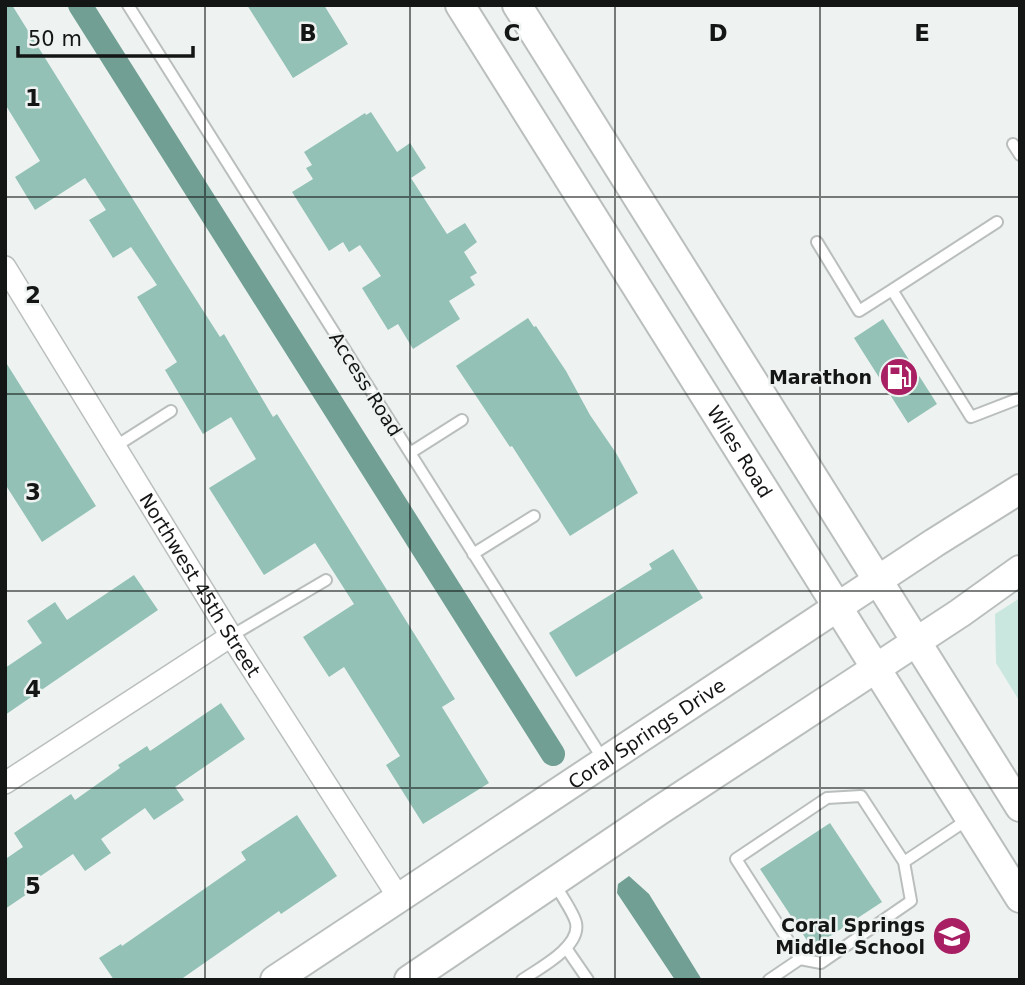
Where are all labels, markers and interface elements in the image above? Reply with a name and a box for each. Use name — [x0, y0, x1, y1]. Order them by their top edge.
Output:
scale bar — [18, 14, 192, 58]
text: B — [299, 20, 317, 46]
text: C — [504, 20, 520, 46]
text: D — [708, 20, 728, 46]
text: E — [914, 20, 930, 46]
text: 50 m — [28, 27, 82, 51]
text: 1 — [25, 85, 41, 111]
text: 2 — [25, 282, 41, 308]
street label: Access Road — [325, 328, 407, 440]
fuel station icon: Marathon — [878, 356, 920, 398]
place label: Marathon — [769, 366, 872, 388]
street label: Wiles Road — [703, 401, 777, 501]
text: 3 — [25, 479, 41, 505]
street label: Northwest 45th Street — [135, 489, 265, 681]
street label: Coral Springs Drive — [564, 674, 729, 793]
text: 4 — [25, 676, 41, 702]
text: 5 — [25, 873, 41, 899]
place label: Coral Springs Middle School — [775, 914, 925, 958]
school or university icon: Coral Springs Middle School — [931, 915, 973, 957]

